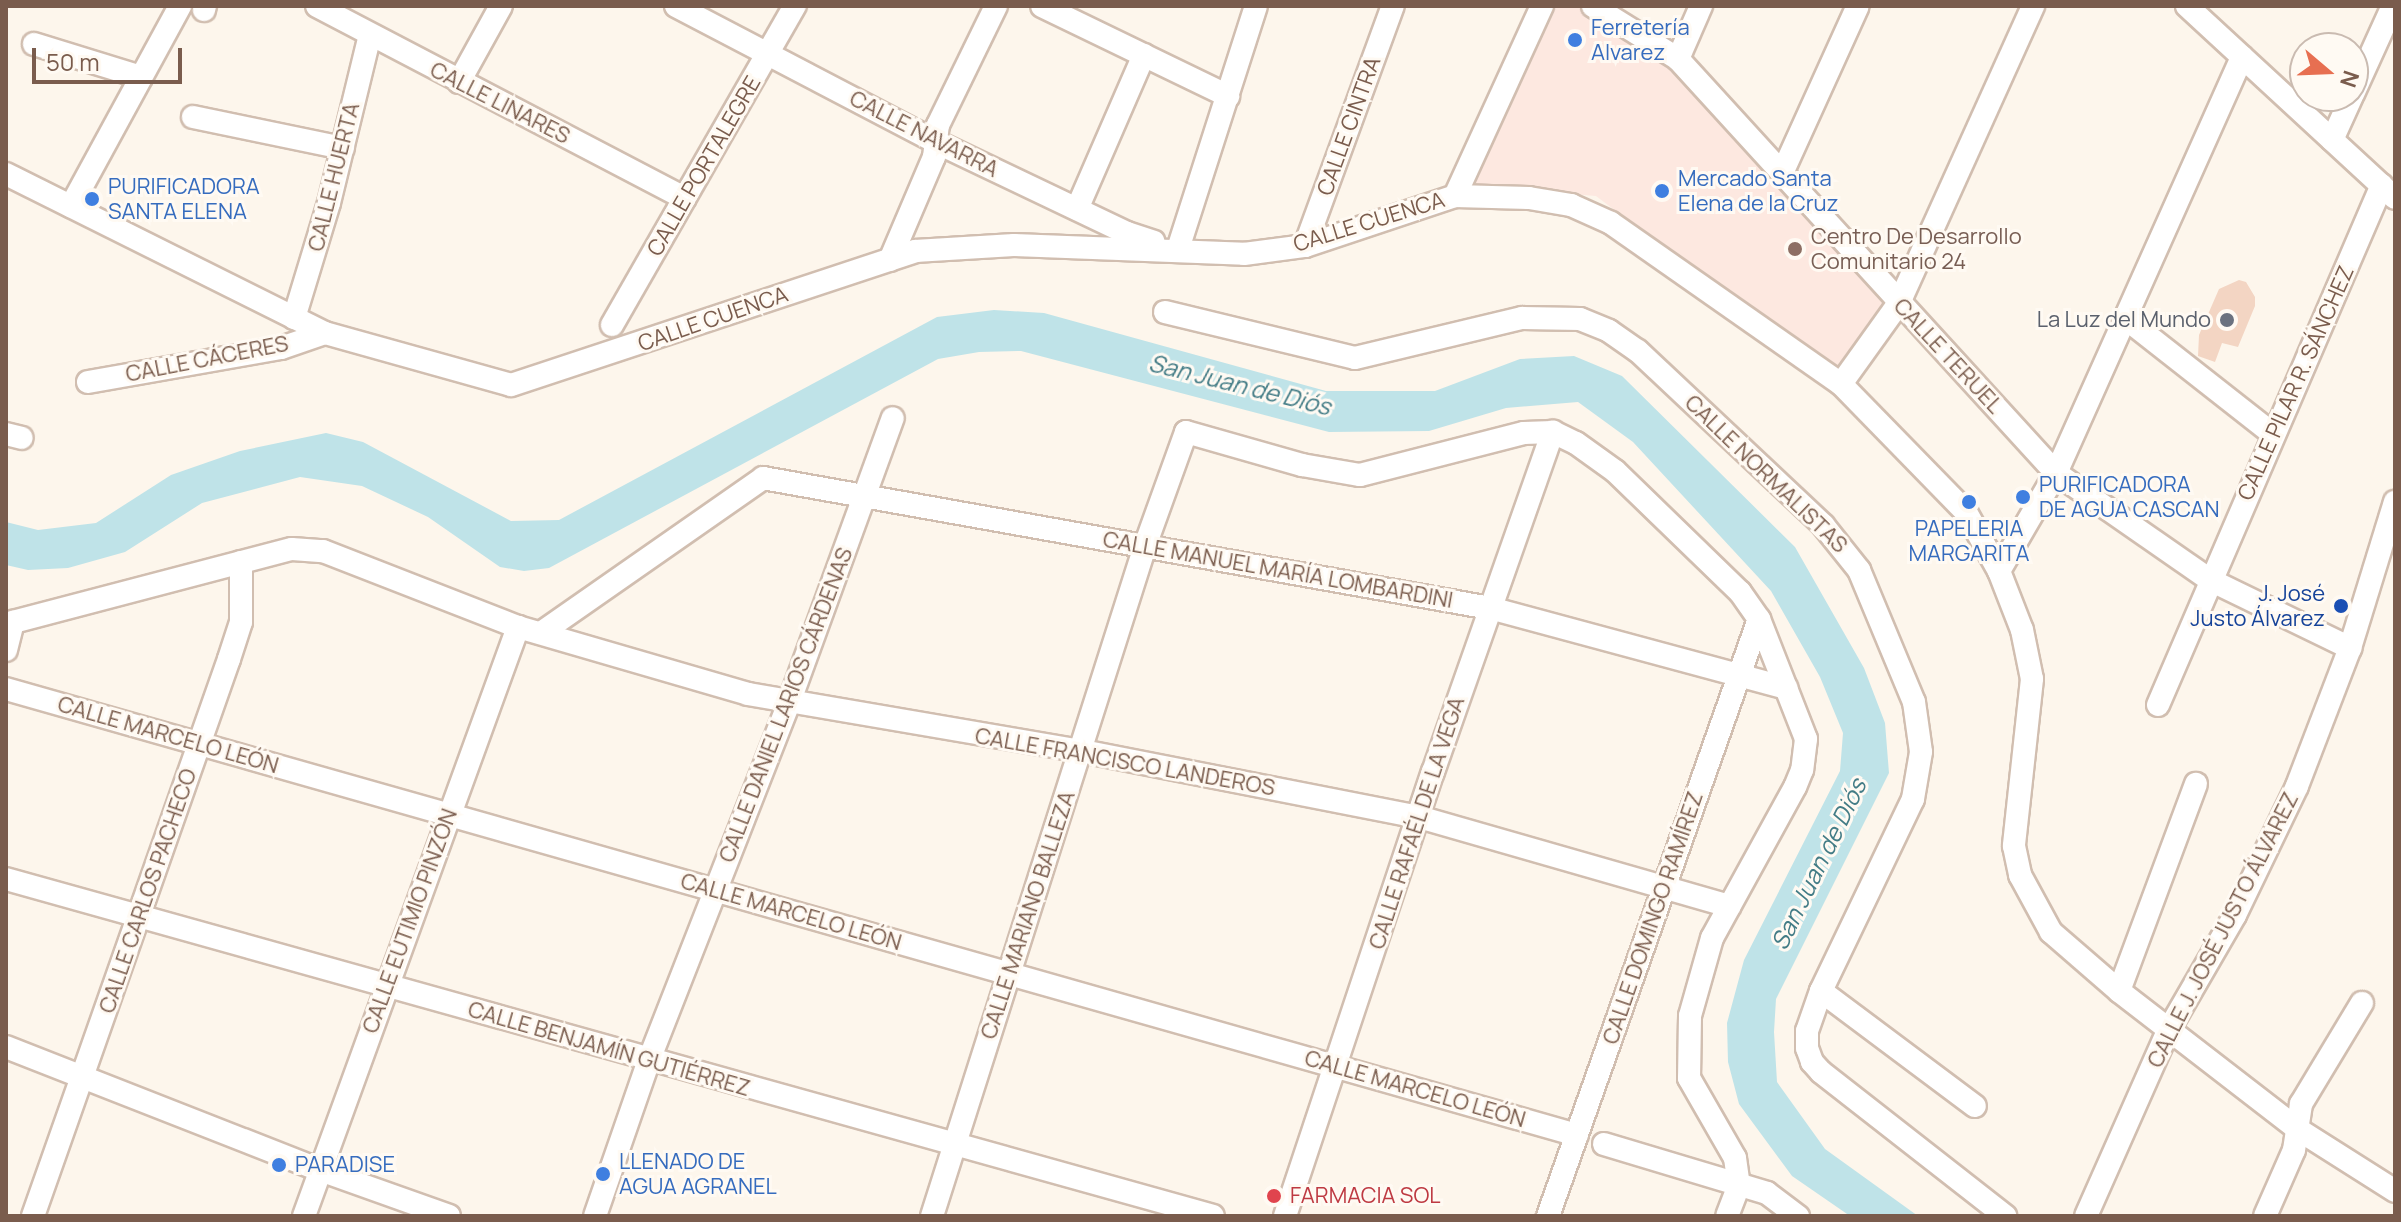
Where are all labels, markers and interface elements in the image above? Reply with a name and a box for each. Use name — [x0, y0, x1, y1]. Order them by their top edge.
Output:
place label: Ferretería Alvarez — [1591, 14, 1690, 66]
marker: Ferretería Alvarez — [1566, 31, 1584, 49]
scale bar — [36, 32, 186, 82]
north arrow — [2289, 32, 2369, 112]
text: 50 m — [46, 45, 100, 78]
street label: CALLE CINTRA — [1312, 53, 1386, 199]
street label: CALLE LINARES — [426, 56, 574, 150]
text: N — [2333, 67, 2367, 92]
street label: CALLE PORTALEGRE — [642, 71, 766, 261]
street label: CALLE NAVARRA — [845, 85, 1003, 183]
street label: CALLE HUERTA — [303, 100, 365, 254]
place label: Mercado Santa Elena de la Cruz — [1678, 165, 1838, 216]
place label: PURIFICADORA SANTA ELENA — [108, 173, 260, 224]
marker: Mercado Santa Elena de la Cruz — [1653, 182, 1671, 200]
street label: CALLE CUENCA — [1290, 186, 1448, 258]
marker: PURIFICADORA SANTA ELENA — [83, 190, 101, 208]
place label: Centro De Desarrollo Comunitario 24 — [1811, 223, 2022, 274]
marker: Centro De Desarrollo Comunitario 24 — [1786, 240, 1804, 258]
street label: CALLE PILAR R. SÁNCHEZ — [2232, 262, 2360, 504]
street label: CALLE CUENCA — [635, 281, 791, 357]
street label: CALLE TERUEL — [1888, 293, 2008, 419]
place label: La Luz del Mundo — [2037, 307, 2211, 333]
marker: La Luz del Mundo — [2218, 311, 2236, 329]
street label: CALLE CÁCERES — [123, 330, 291, 388]
water label: San Juan de Diós — [1146, 347, 1334, 421]
street label: CALLE NORMALISTAS — [1679, 390, 1853, 558]
place label: PURIFICADORA DE AGUA CASCAN — [2039, 471, 2219, 522]
marker: PURIFICADORA DE AGUA CASCAN — [2014, 488, 2032, 506]
marker: PAPELERIA MARGARITA — [1960, 493, 1978, 511]
place label: PAPELERIA MARGARITA — [1909, 515, 2029, 566]
street label: CALLE MANUEL MARÍA LOMBARDINI — [1100, 526, 1456, 614]
street label: CALLE DANIEL LARIOS CÁRDENAS — [713, 543, 859, 867]
place label: J. José Justo Álvarez — [2190, 580, 2325, 632]
marker: J. José Justo Álvarez — [2332, 597, 2350, 615]
street label: CALLE MARCELO LEÓN — [55, 691, 281, 779]
street label: CALLE RAFAÉL DE LA VEGA — [1364, 693, 1470, 953]
street label: CALLE FRANCISCO LANDEROS — [973, 723, 1277, 801]
street label: CALLE CARLOS PACHECO — [94, 765, 202, 1017]
water label: San Juan de Diós — [1764, 774, 1872, 954]
street label: CALLE MARIANO BALLEZA — [975, 788, 1081, 1042]
street label: CALLE DOMINGO RAMÍREZ — [1597, 788, 1709, 1048]
street label: CALLE J. JOSÉ JUSTO ÁLVAREZ — [2142, 788, 2304, 1072]
street label: CALLE EUTIMIO PINZÓN — [357, 805, 463, 1037]
street label: CALLE MARCELO LEÓN — [678, 868, 904, 956]
street label: CALLE BENJAMÍN GUTIÉRREZ — [465, 996, 753, 1102]
street label: CALLE MARCELO LEÓN — [1302, 1045, 1528, 1133]
place label: LLENADO DE AGUA AGRANEL — [619, 1148, 777, 1200]
place label: PARADISE — [295, 1152, 395, 1178]
marker: PARADISE — [270, 1156, 288, 1174]
marker: LLENADO DE AGUA AGRANEL — [594, 1165, 612, 1183]
place label: FARMACIA SOL — [1290, 1183, 1441, 1209]
marker: FARMACIA SOL — [1265, 1187, 1283, 1205]

